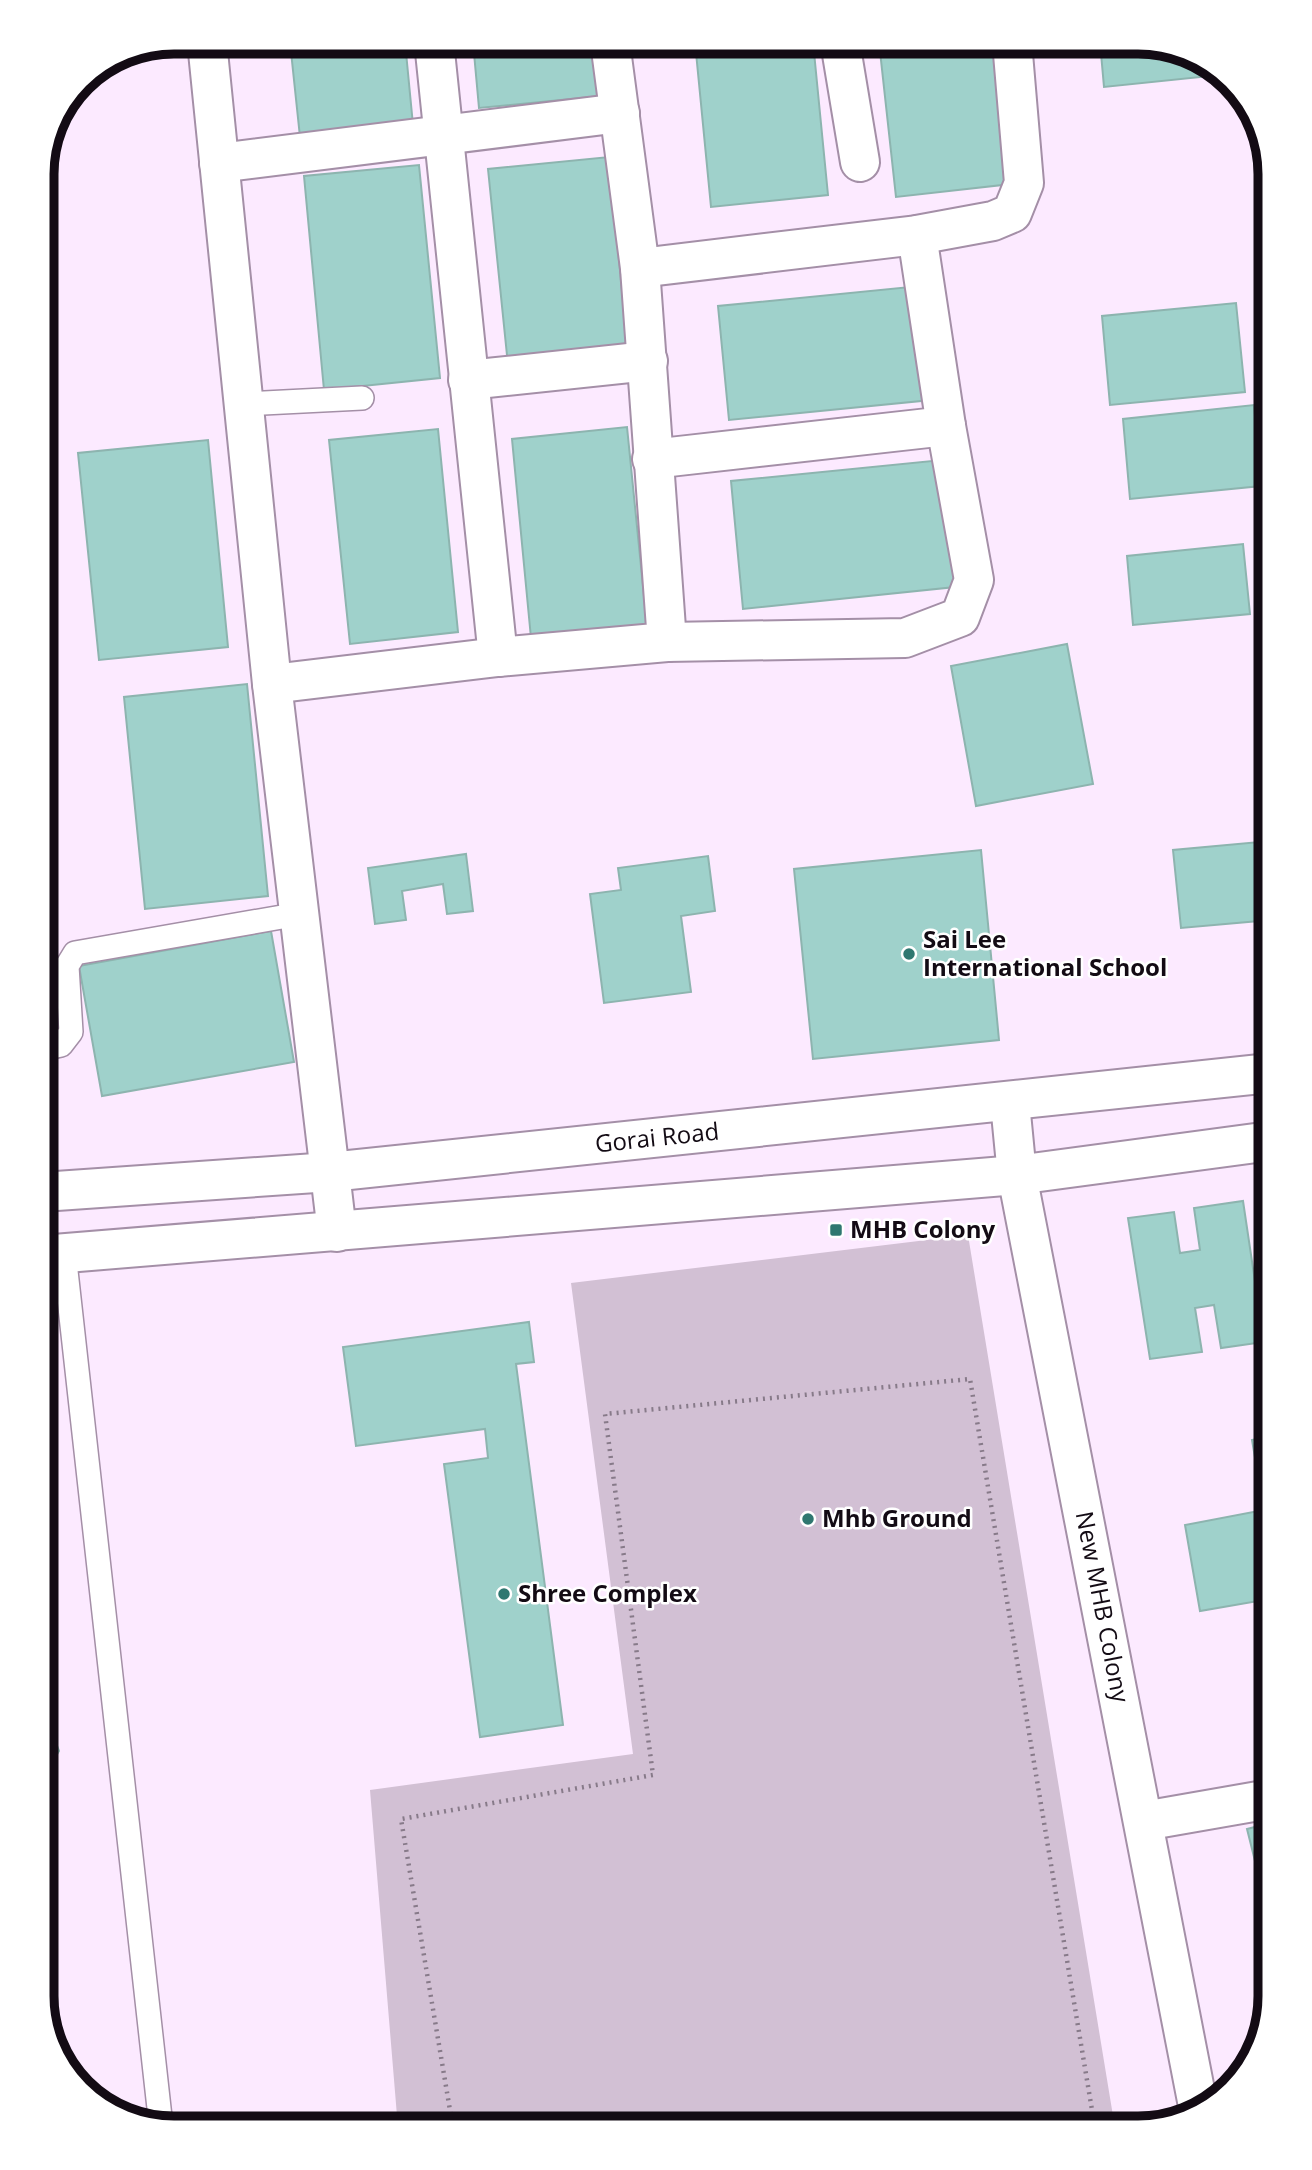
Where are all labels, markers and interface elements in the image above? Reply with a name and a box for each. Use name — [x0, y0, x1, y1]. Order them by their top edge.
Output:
place label: Sai Lee International School — [923, 922, 1167, 983]
marker: Sai Lee International School — [901, 946, 917, 962]
street label: Gorai Road — [593, 1114, 721, 1159]
place label: MHB Colony — [850, 1212, 995, 1245]
marker: MHB Colony — [828, 1222, 844, 1238]
place label: Mhb Ground — [822, 1501, 972, 1534]
street label: New MHB Colony — [1069, 1508, 1138, 1706]
marker: Mhb Ground — [800, 1511, 816, 1527]
place label: Shree Complex — [518, 1576, 697, 1609]
marker: Shree Complex — [496, 1586, 512, 1602]

